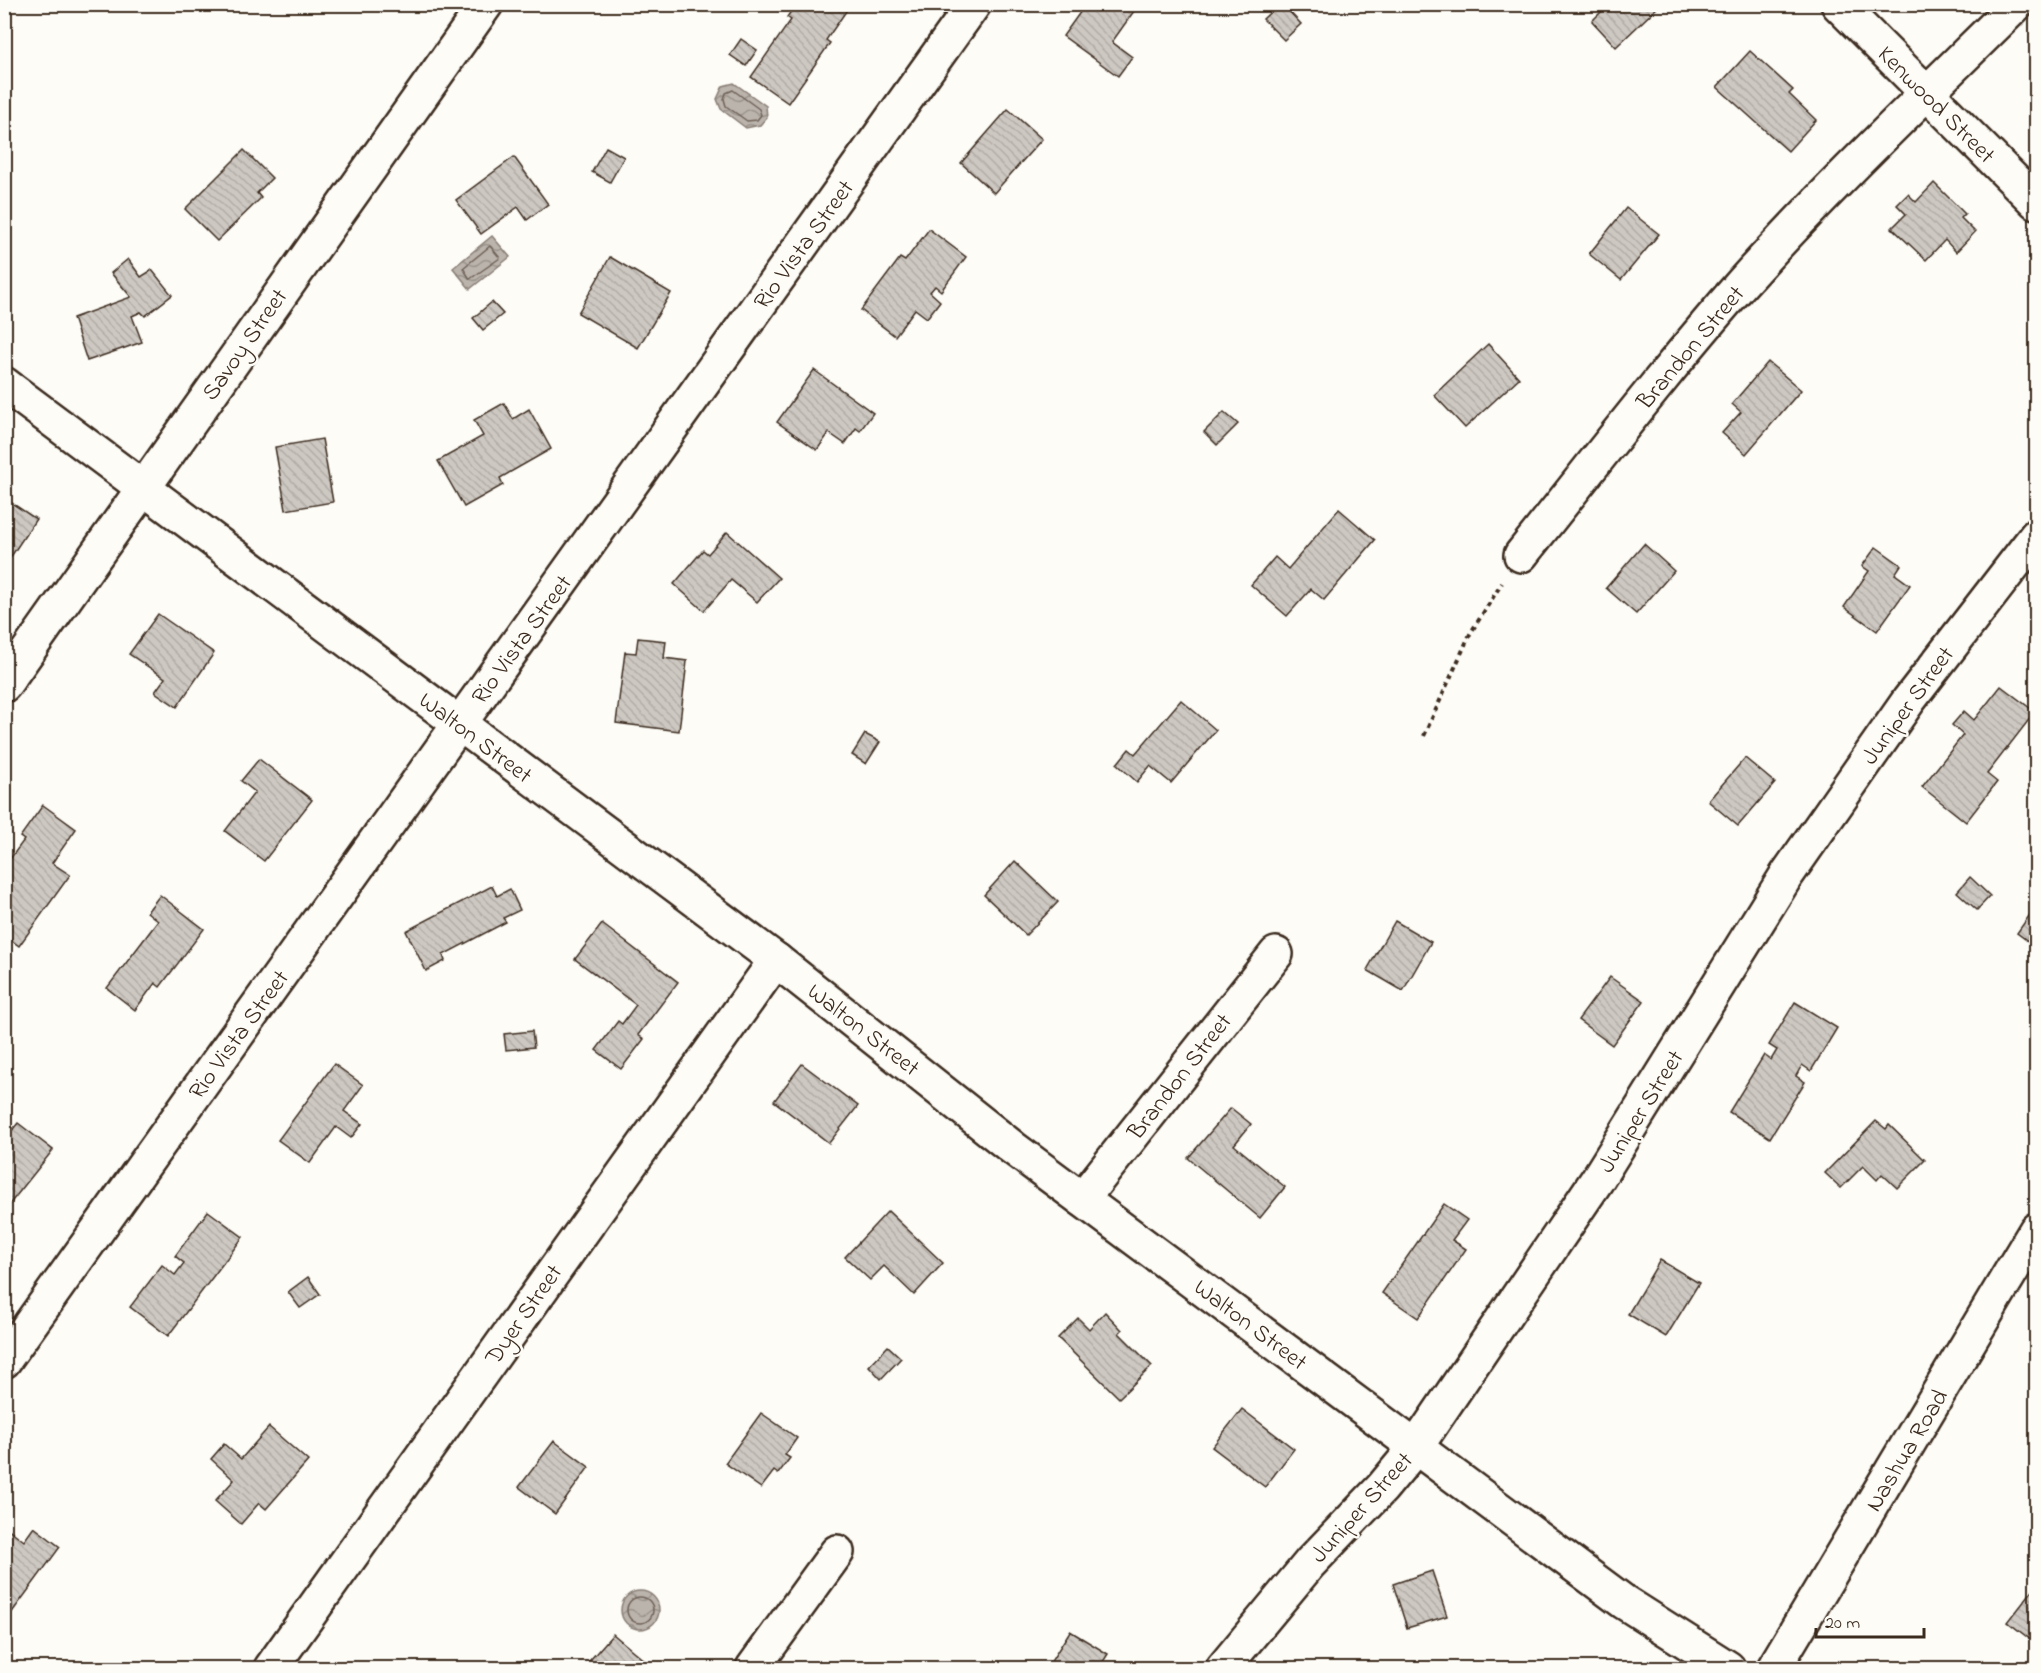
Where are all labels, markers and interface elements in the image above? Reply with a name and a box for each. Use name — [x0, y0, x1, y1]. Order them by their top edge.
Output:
street label: Kenwood Street — [1868, 39, 2002, 173]
street label: Rio Vista Street — [746, 173, 864, 317]
street label: Brandon Street — [1629, 279, 1754, 419]
street label: Savoy Street — [194, 282, 298, 409]
street label: Rio Vista Street — [464, 568, 582, 712]
street label: Juniper Street — [1854, 640, 1964, 773]
street label: Walton Street — [410, 685, 539, 793]
street label: Rio Vista Street — [181, 963, 299, 1107]
street label: Walton Street — [799, 976, 926, 1086]
street label: Brandon Street — [1120, 1007, 1242, 1149]
street label: Juniper Street — [1590, 1044, 1694, 1181]
street label: Dyer Street — [477, 1258, 573, 1374]
street label: Walton Street — [1185, 1272, 1314, 1380]
street label: Nashua Road — [1858, 1383, 1959, 1519]
street label: Juniper Street — [1303, 1445, 1422, 1572]
scale bar — [1816, 1601, 1924, 1639]
text: 20 m — [1825, 1611, 1860, 1637]

